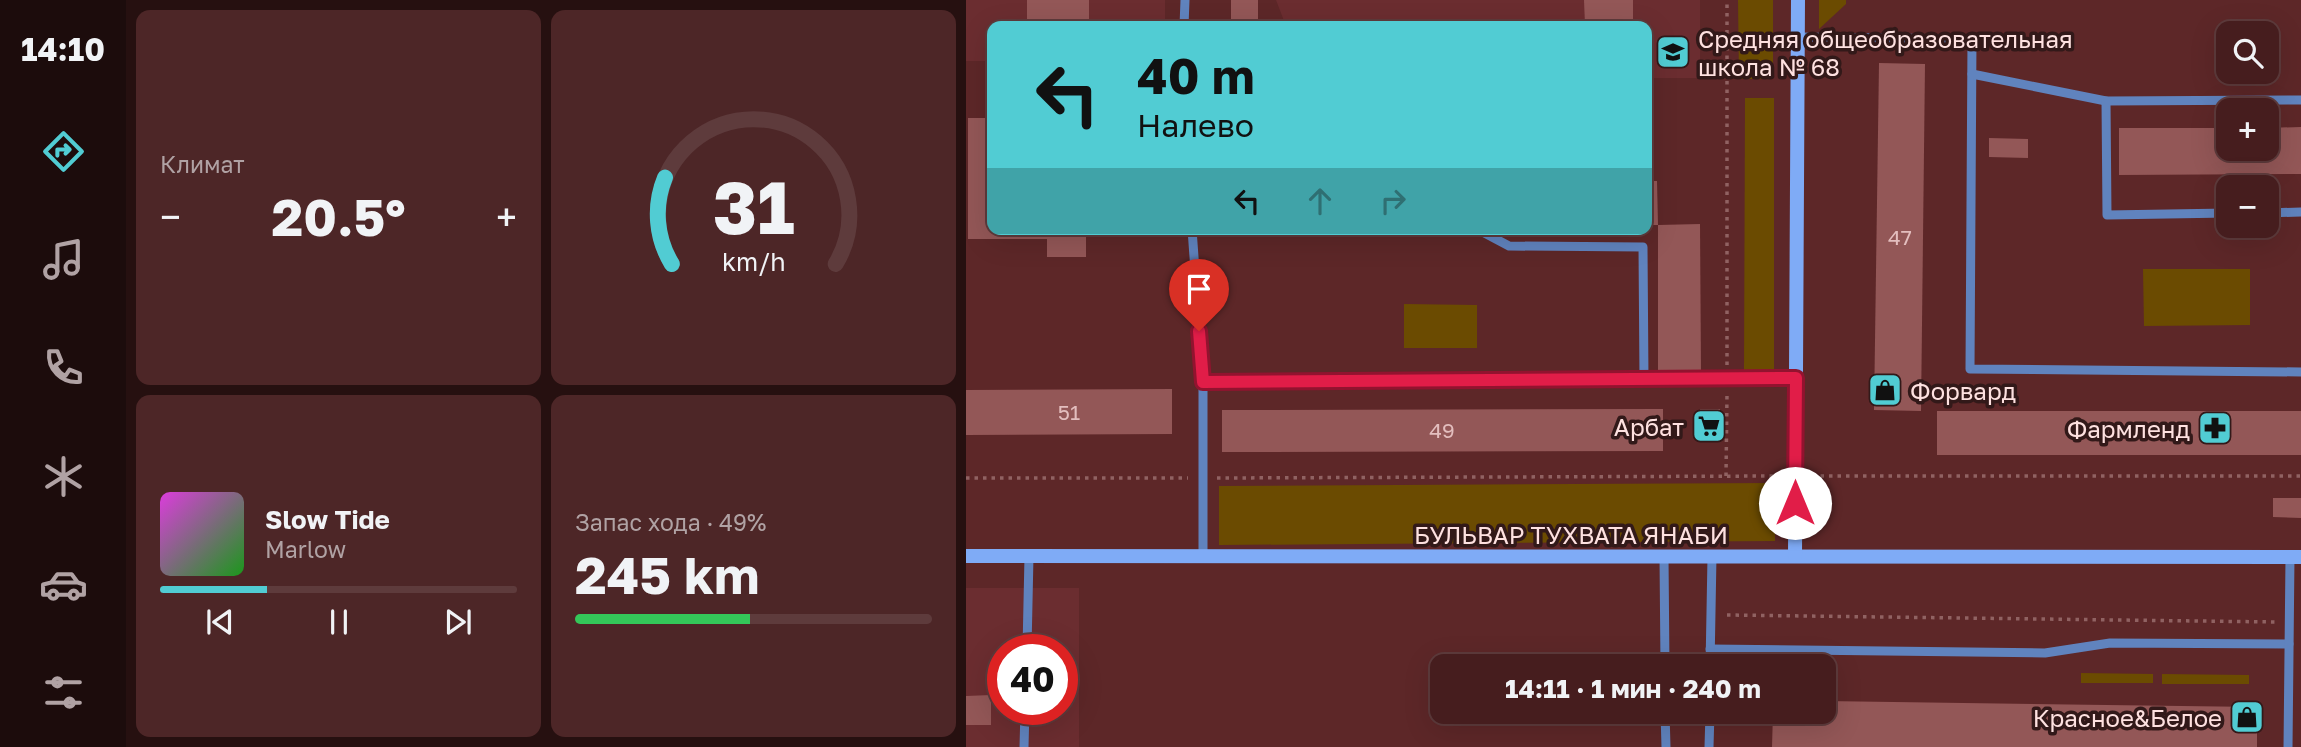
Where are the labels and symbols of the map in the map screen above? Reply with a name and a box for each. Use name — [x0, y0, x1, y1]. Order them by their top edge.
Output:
place label: Средняя общеобразовательная школа № 68 — [1698, 24, 2073, 81]
school or university icon: Средняя общеобразовательная школа № 68 — [1654, 33, 1692, 71]
house number: 47 — [1888, 224, 1912, 250]
pin — [1169, 259, 1229, 331]
shop icon: Форвард — [1866, 371, 1904, 409]
place label: Форвард — [1910, 376, 2016, 405]
house number: 51 — [1058, 399, 1080, 425]
supermarket icon: Арбат — [1690, 407, 1728, 445]
pharmacy icon: Фармленд — [2196, 409, 2234, 447]
place label: Арбат — [1614, 412, 1684, 441]
place label: Фармленд — [2067, 414, 2190, 443]
house number: 49 — [1429, 417, 1455, 443]
position arrow — [1758, 466, 1832, 540]
street label: БУЛЬВАР ТУХВАТА ЯНАБИ — [1414, 520, 1728, 549]
speed limit sign: 40 — [987, 634, 1078, 725]
shop icon: Красное&Белое — [2228, 698, 2266, 736]
place label: Красное&Белое — [2033, 703, 2222, 732]

